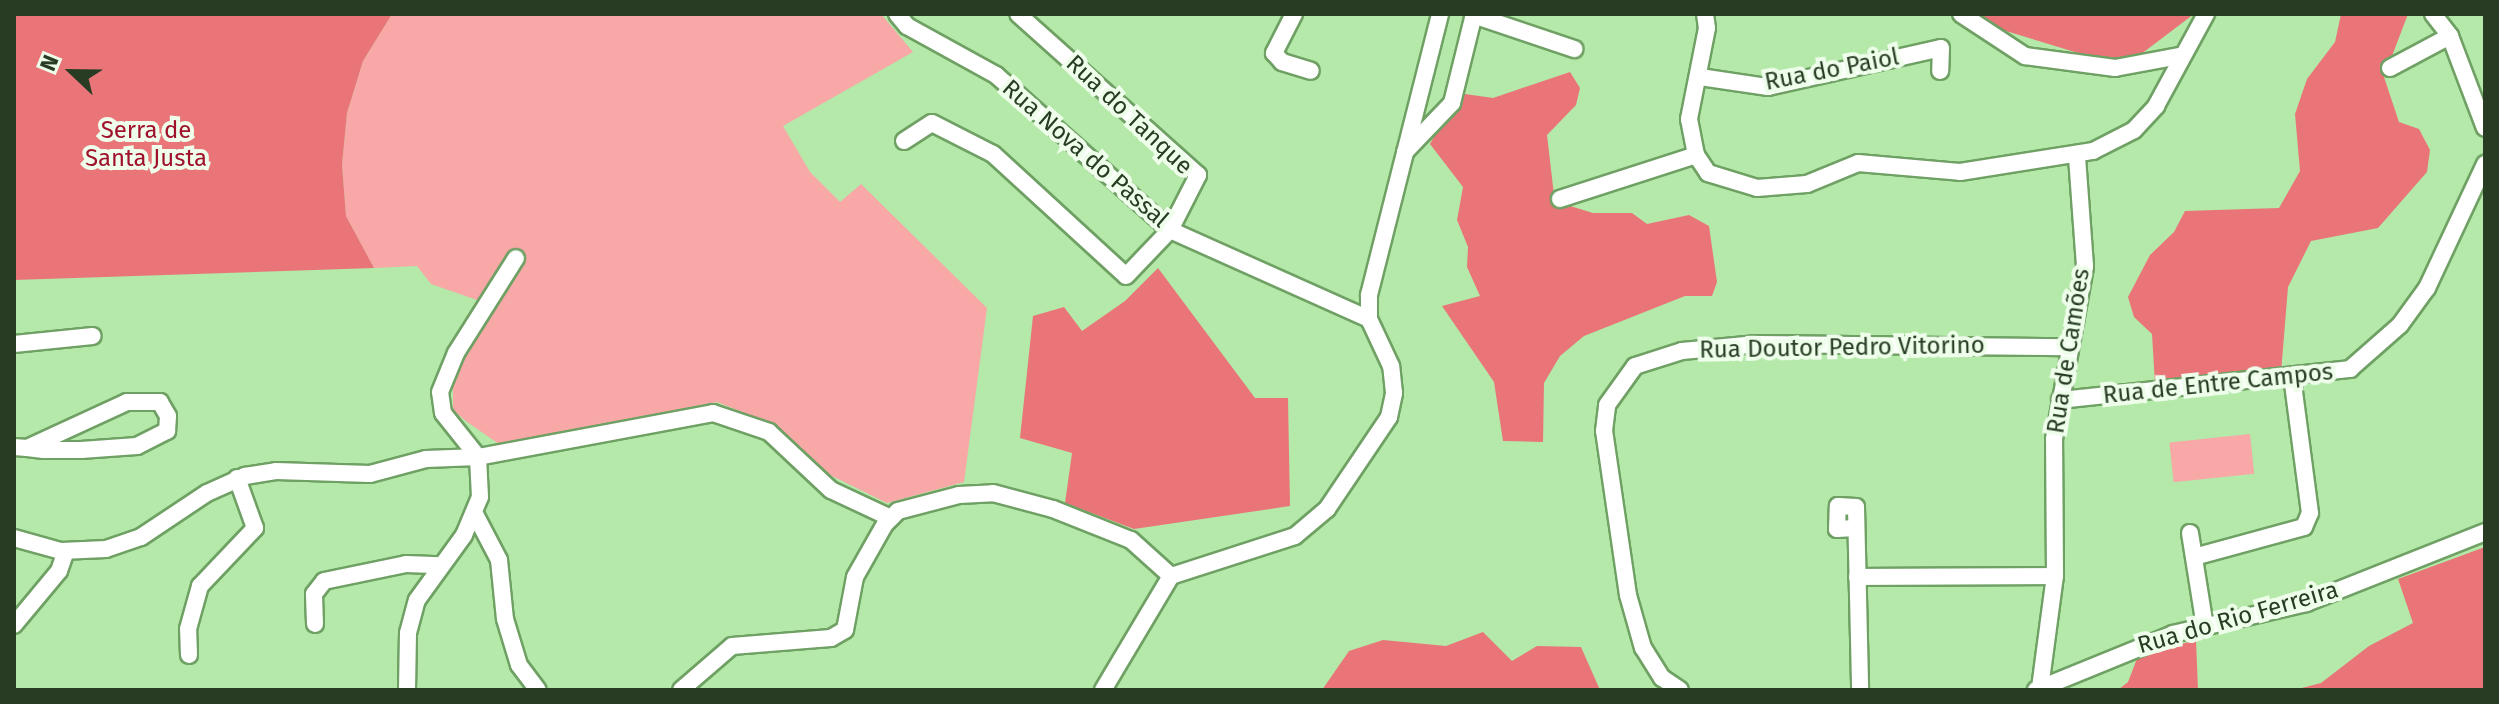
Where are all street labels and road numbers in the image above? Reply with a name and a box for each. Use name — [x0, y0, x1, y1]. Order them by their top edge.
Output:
street label: Rua do Paiol — [1762, 43, 1902, 97]
street label: Rua do Tanque — [1060, 49, 1198, 181]
street label: Rua Nova do Passal — [996, 74, 1174, 234]
street label: Rua de Camões — [2042, 266, 2096, 436]
street label: Rua Doutor Pedro Vitorino — [1699, 331, 1985, 365]
street label: Rua de Entre Campos — [2101, 358, 2335, 410]
street label: Rua do Rio Ferreira — [2134, 576, 2342, 660]

